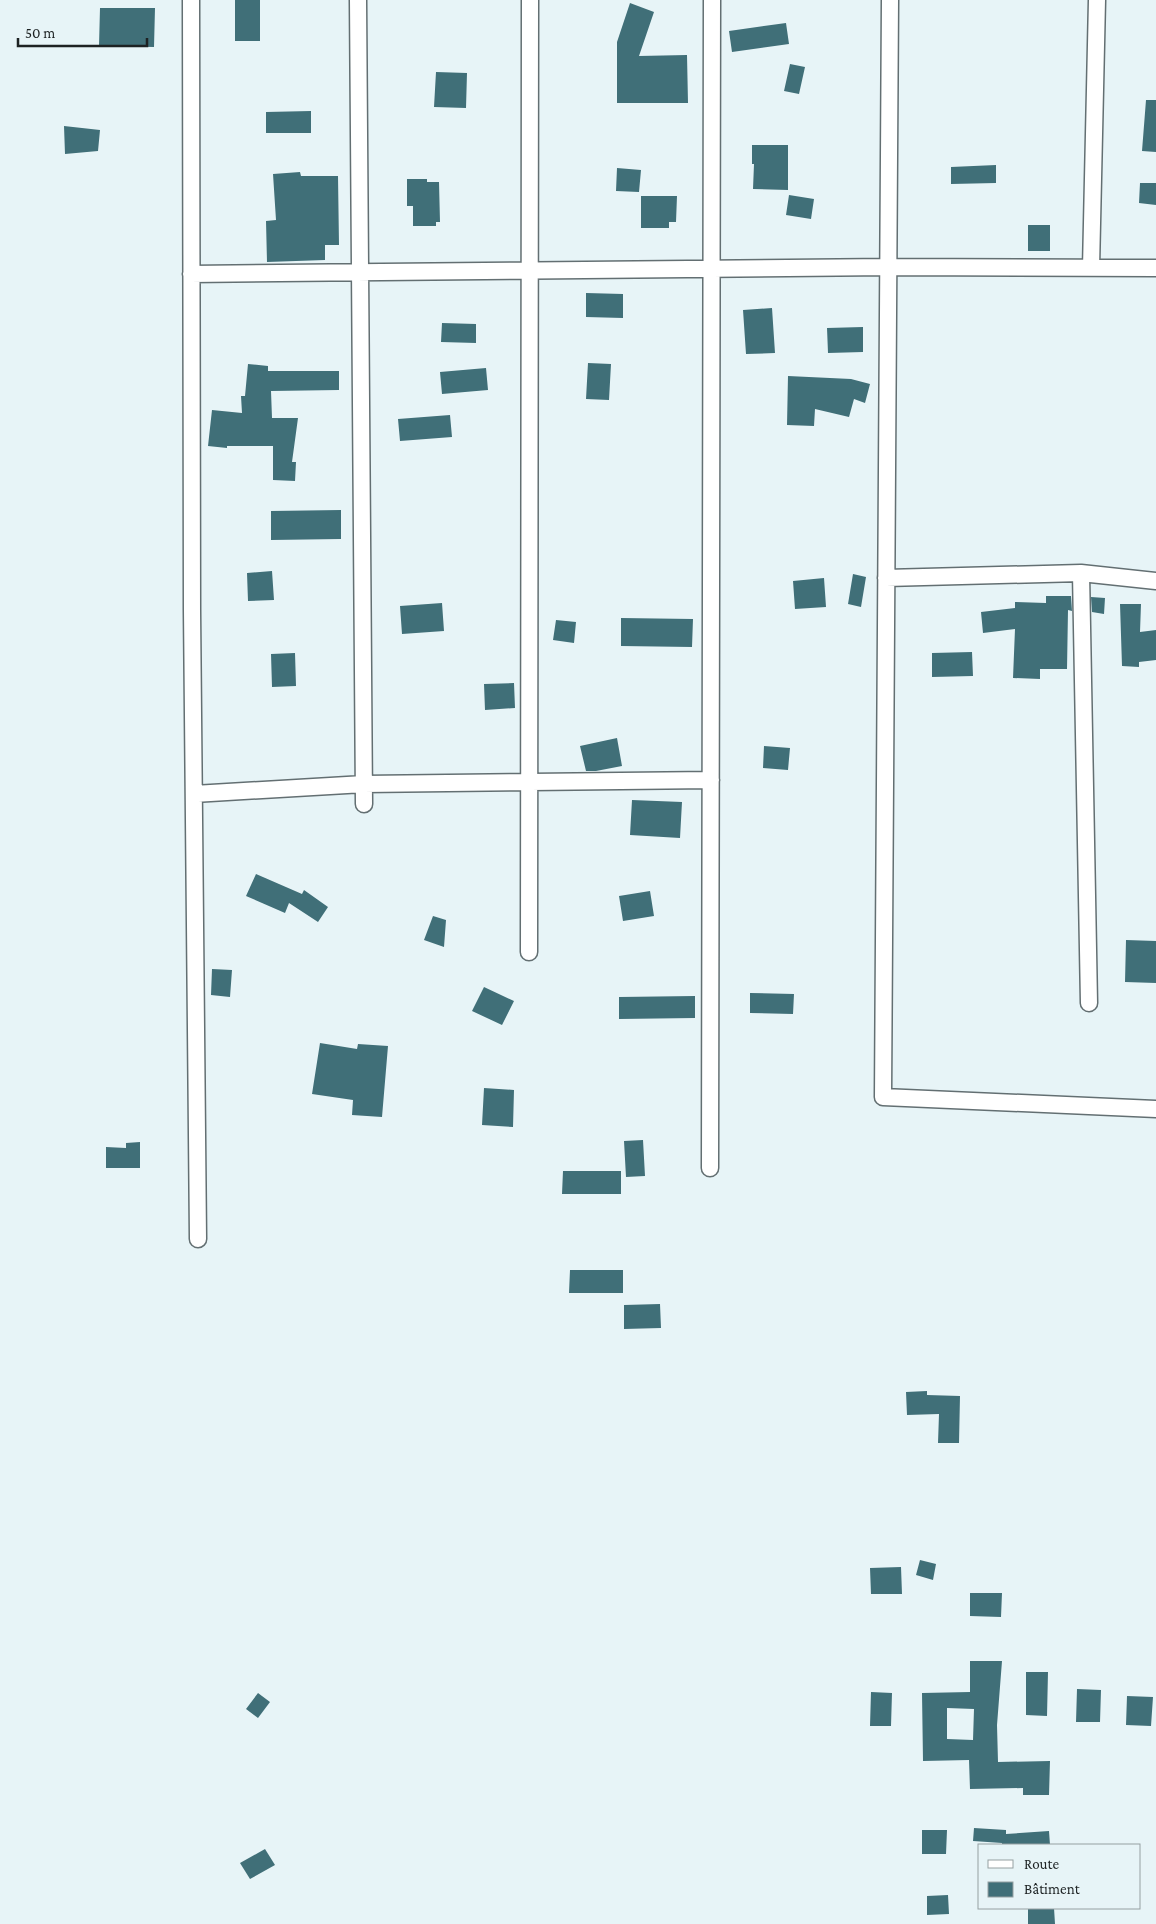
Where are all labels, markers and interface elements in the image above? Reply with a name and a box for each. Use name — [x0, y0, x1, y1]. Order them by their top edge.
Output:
scale bar — [18, 15, 146, 47]
text: 50 m — [25, 25, 55, 41]
legend — [978, 1844, 1141, 1909]
text: Route — [1024, 1856, 1059, 1872]
text: Bâtiment — [1024, 1881, 1081, 1897]

